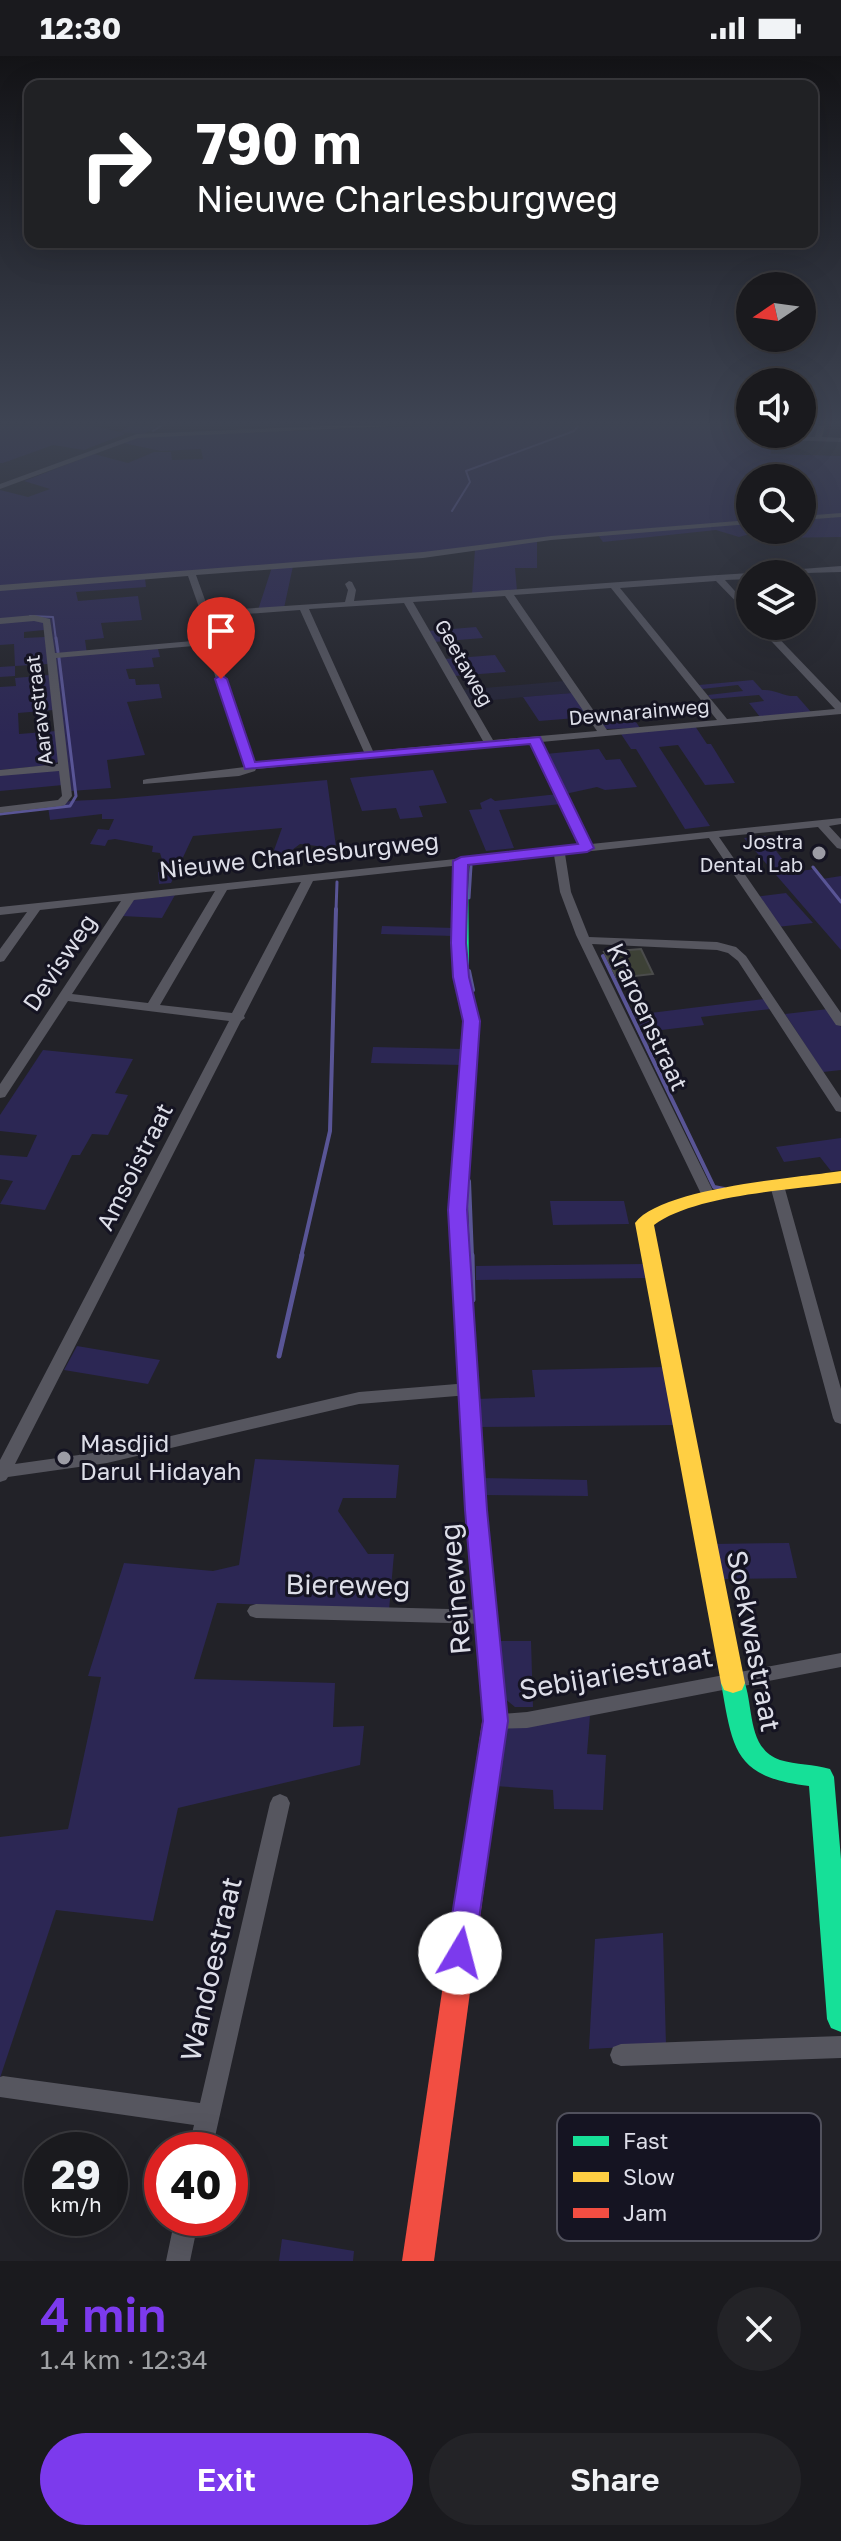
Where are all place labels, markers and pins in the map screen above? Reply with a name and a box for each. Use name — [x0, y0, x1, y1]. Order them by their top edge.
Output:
pin — [187, 597, 255, 679]
place label: Jostra Dental Lab — [699, 829, 803, 876]
marker: Jostra Dental Lab — [810, 844, 828, 862]
place label: Masdjid Darul Hidayah — [80, 1428, 241, 1485]
marker: Masdjid Darul Hidayah — [55, 1449, 73, 1467]

